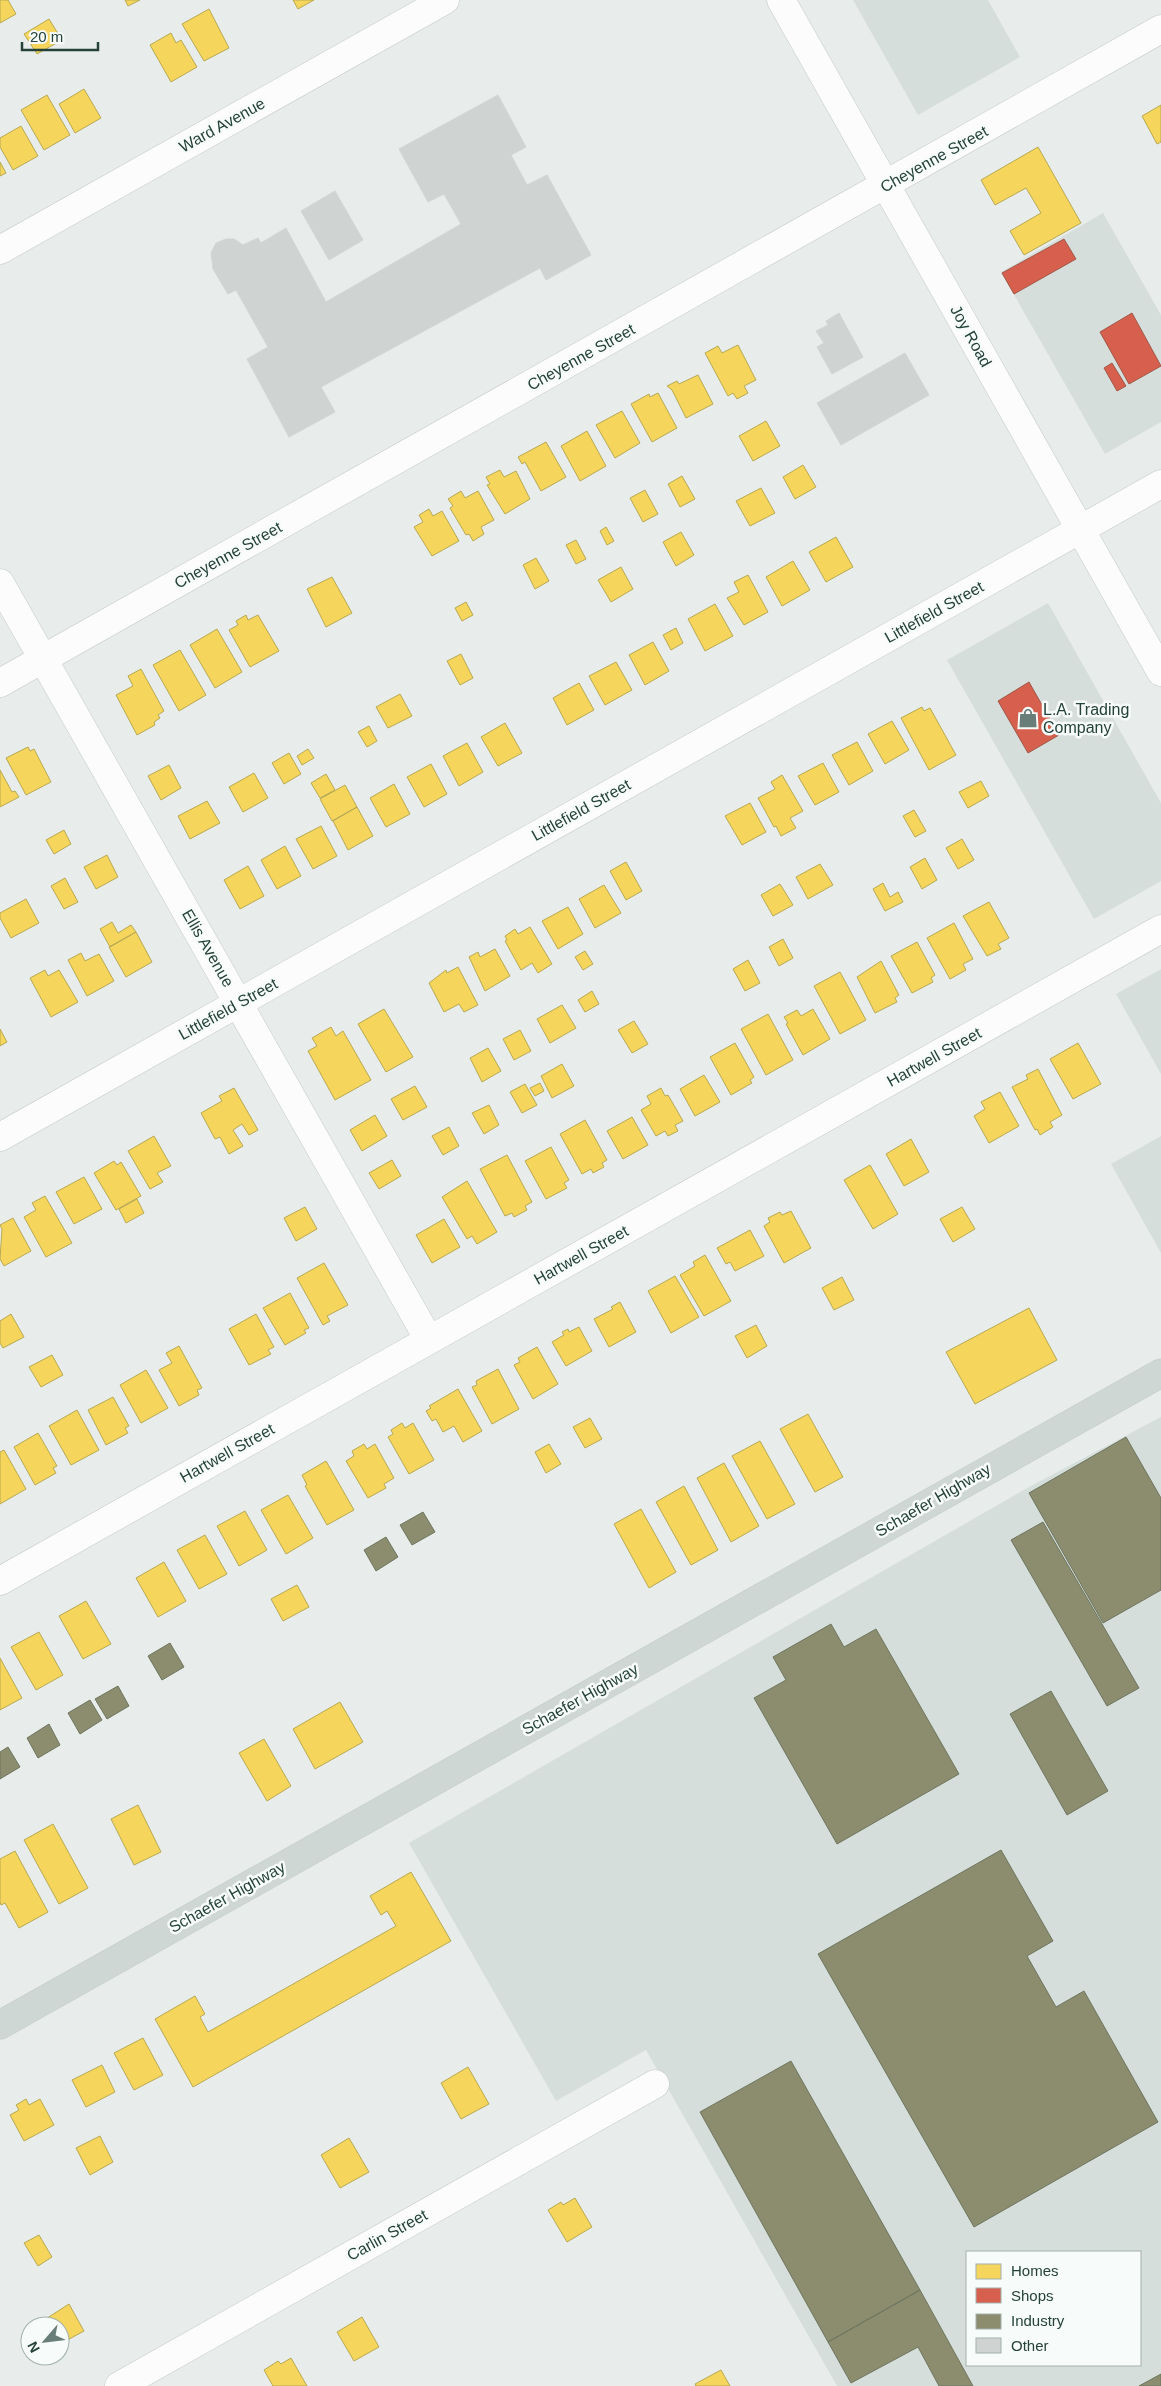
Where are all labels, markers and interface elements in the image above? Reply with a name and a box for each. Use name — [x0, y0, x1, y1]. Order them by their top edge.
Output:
scale bar — [22, 20, 99, 52]
text: 20 m — [30, 28, 63, 45]
street label: Ward Avenue — [176, 94, 268, 156]
street label: Cheyenne Street — [877, 122, 991, 196]
street label: Joy Road — [947, 302, 995, 370]
street label: Cheyenne Street — [524, 320, 638, 394]
street label: Cheyenne Street — [171, 518, 285, 592]
street label: Littlefield Street — [882, 578, 987, 646]
place label: L.A. Trading Company — [1043, 701, 1129, 736]
shop icon: L.A. Trading Company — [1017, 707, 1039, 729]
street label: Littlefield Street — [529, 776, 634, 844]
street label: Ellis Avenue — [179, 906, 237, 990]
street label: Littlefield Street — [176, 975, 281, 1043]
street label: Hartwell Street — [884, 1024, 984, 1090]
street label: Hartwell Street — [531, 1222, 631, 1288]
street label: Hartwell Street — [177, 1420, 277, 1486]
street label: Schaefer Highway — [873, 1460, 993, 1540]
street label: Schaefer Highway — [519, 1660, 641, 1738]
street label: Schaefer Highway — [166, 1858, 288, 1936]
street label: Carlin Street — [344, 2206, 430, 2264]
legend — [966, 2251, 1141, 2366]
text: Homes — [1011, 2262, 1059, 2279]
text: Shops — [1011, 2287, 1054, 2304]
text: Industry — [1011, 2312, 1065, 2329]
north arrow — [20, 2316, 70, 2366]
text: Other — [1011, 2337, 1049, 2354]
text: N — [24, 2339, 43, 2355]

